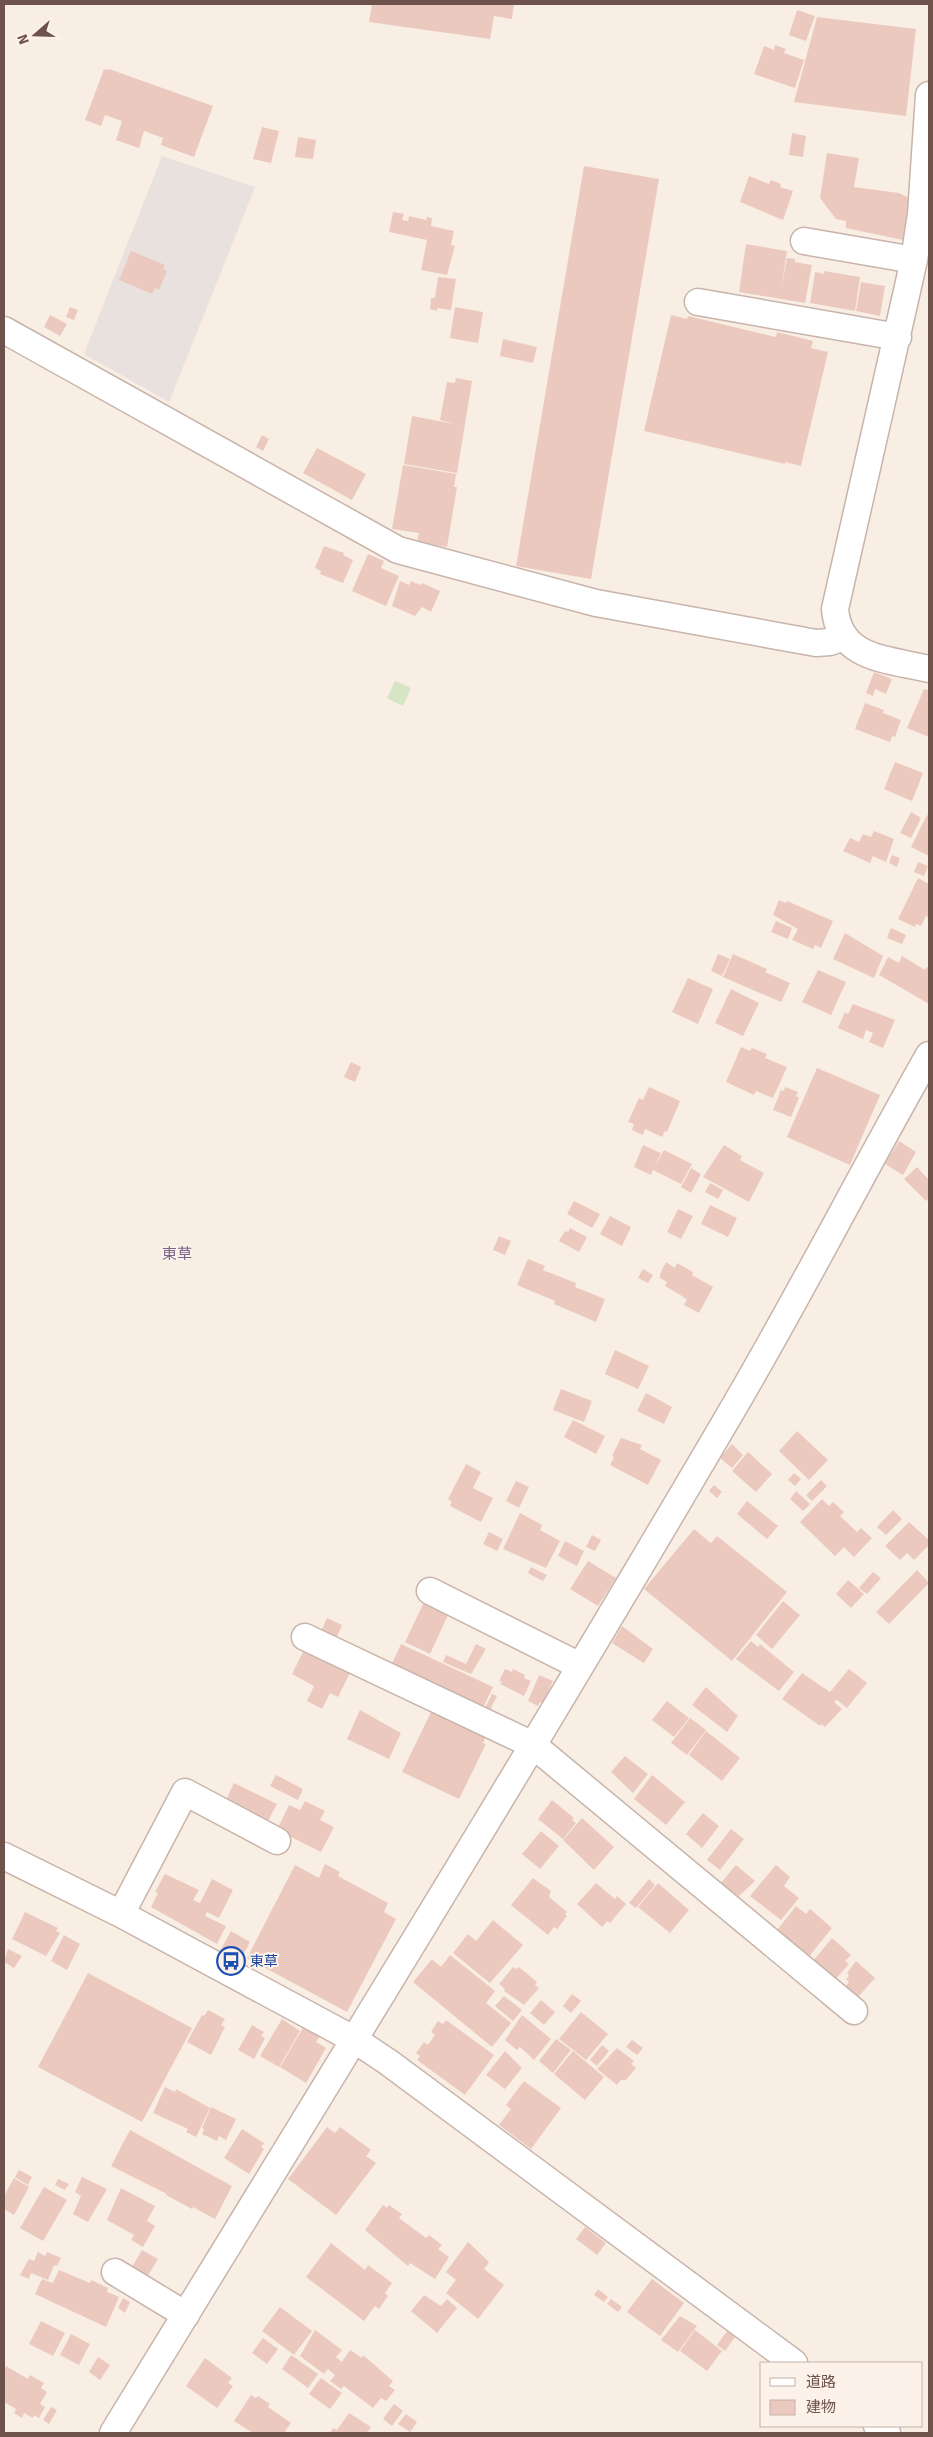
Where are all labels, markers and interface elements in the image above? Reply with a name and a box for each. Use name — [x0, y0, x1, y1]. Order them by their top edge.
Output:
north arrow — [10, 10, 60, 60]
text: N — [14, 32, 33, 47]
district label: 東草 — [162, 1245, 192, 1263]
bus stop icon: 東草 — [216, 1946, 246, 1976]
place label: 東草 — [250, 1953, 278, 1970]
legend — [760, 2362, 923, 2427]
text: 道路 — [806, 2373, 836, 2391]
text: 建物 — [806, 2398, 836, 2416]

